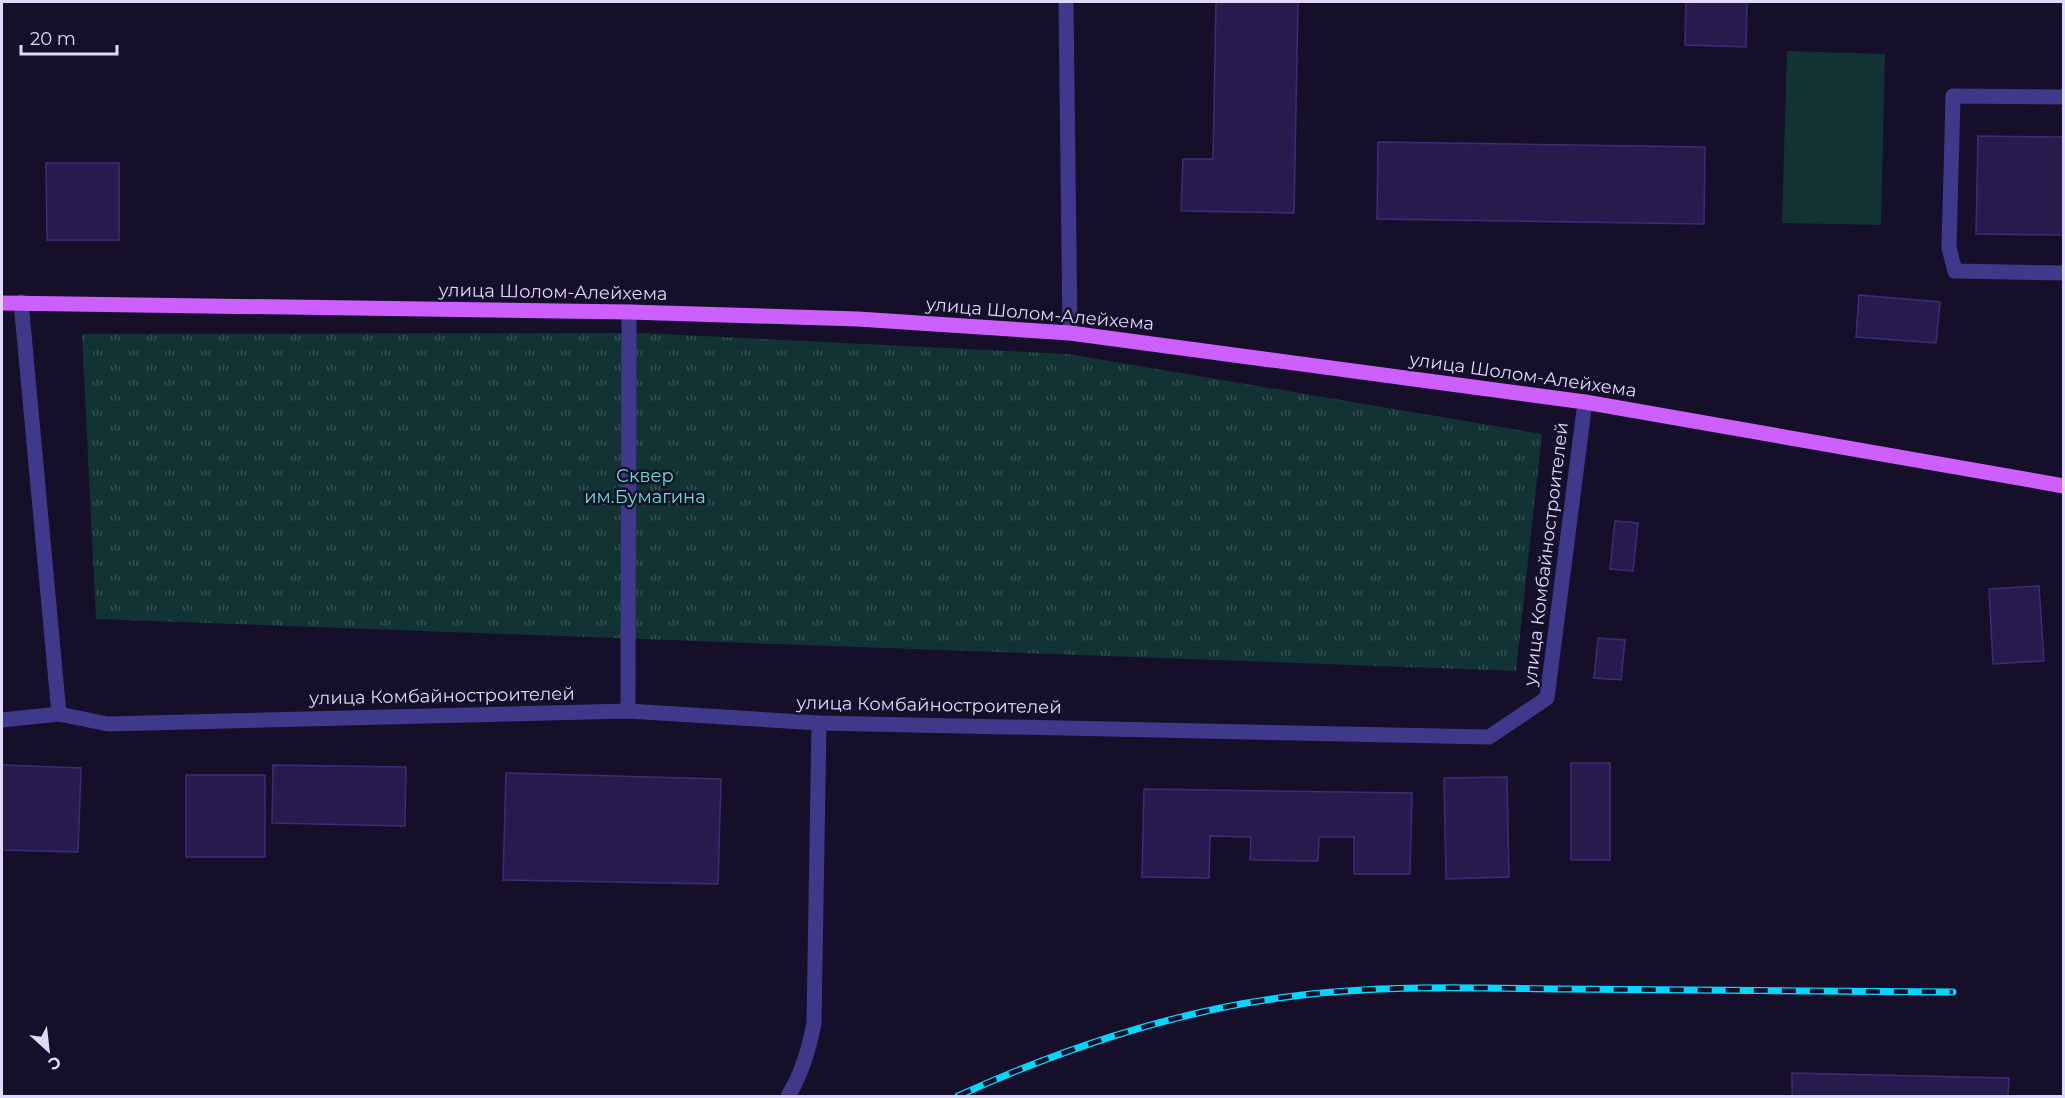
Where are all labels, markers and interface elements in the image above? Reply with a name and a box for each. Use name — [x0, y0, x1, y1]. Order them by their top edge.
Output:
scale bar — [21, 18, 117, 56]
text: 20 m — [30, 28, 76, 50]
street label: улица Шолом-Алейхема — [437, 279, 668, 305]
street label: улица Шолом-Алейхема — [924, 293, 1155, 335]
street label: улица Шолом-Алейхема — [1407, 348, 1638, 402]
street label: улица Комбайностроителей — [1519, 421, 1573, 688]
park label: Сквер им.Бумагина — [584, 465, 706, 508]
street label: улица Комбайностроителей — [308, 683, 575, 709]
street label: улица Комбайностроителей — [795, 692, 1062, 718]
north arrow — [18, 1020, 78, 1080]
text: С — [45, 1052, 64, 1074]

